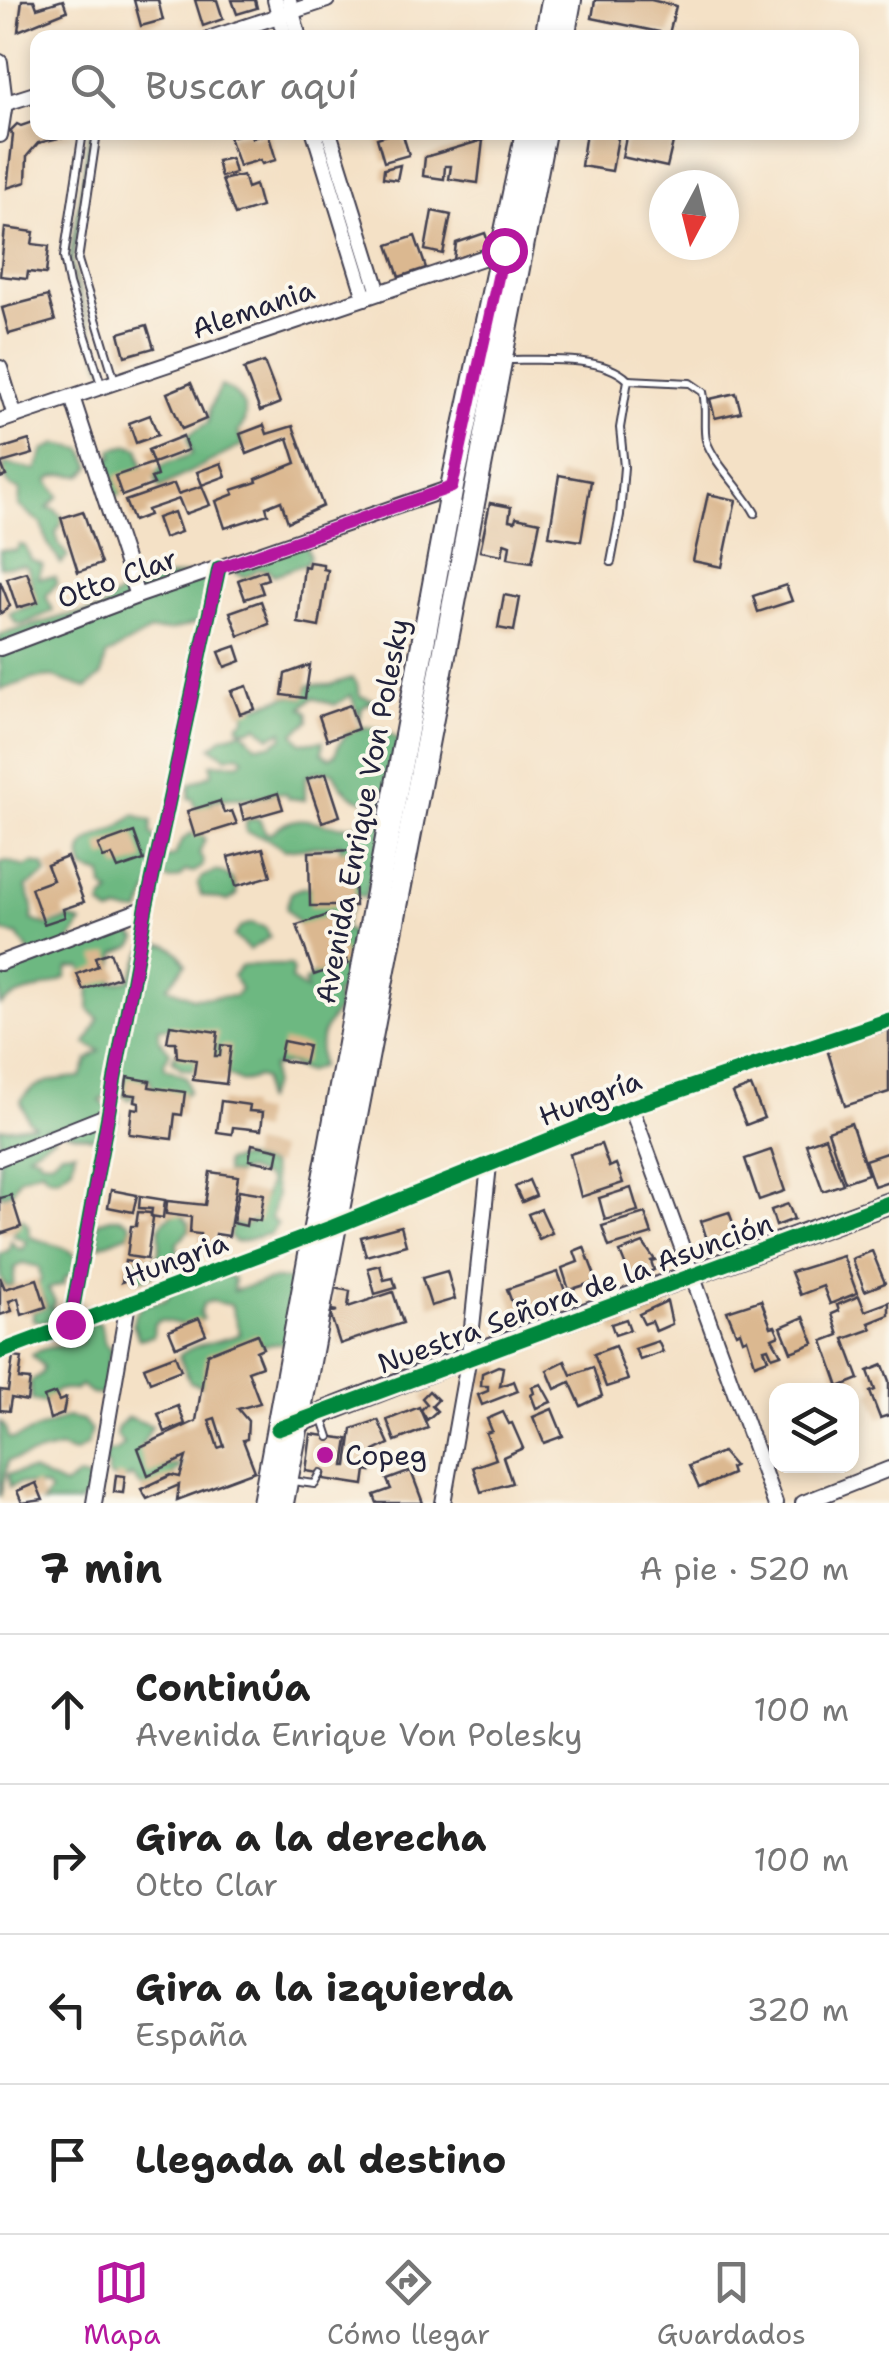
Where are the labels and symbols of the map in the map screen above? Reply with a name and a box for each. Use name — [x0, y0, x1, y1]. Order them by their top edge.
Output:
north arrow — [649, 170, 739, 260]
route start — [482, 228, 528, 274]
street label: Alemania — [187, 270, 319, 348]
street label: Otto Clar — [52, 539, 182, 617]
street label: Avenida Enrique Von Polesky — [306, 615, 418, 1007]
street label: Hungría — [533, 1061, 647, 1135]
street label: Nuestra Señora de la Asunción — [372, 1204, 778, 1382]
street label: Hungria — [119, 1223, 233, 1295]
route end — [48, 1302, 94, 1348]
place label: Copeg — [345, 1436, 427, 1474]
marker: Copeg — [314, 1444, 336, 1466]

